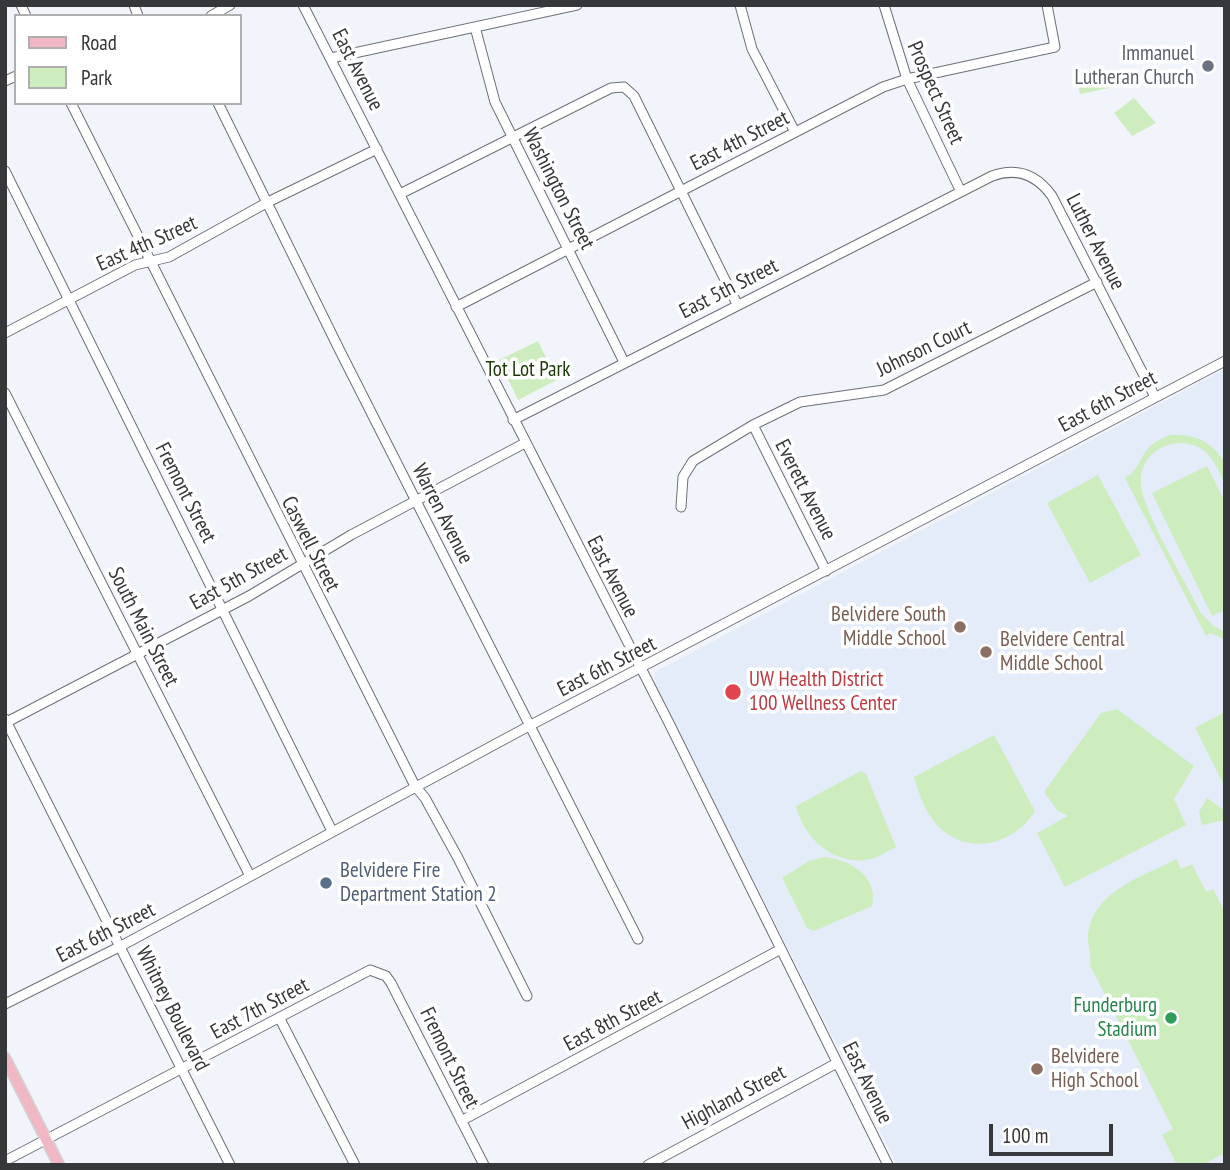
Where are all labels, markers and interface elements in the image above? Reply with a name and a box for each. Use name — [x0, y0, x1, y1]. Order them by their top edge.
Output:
legend — [14, 14, 242, 105]
street label: East Avenue — [326, 25, 388, 115]
text: Road — [81, 29, 117, 56]
street label: Prospect Street — [901, 38, 969, 148]
place label: Immanuel Lutheran Church — [1075, 41, 1194, 91]
marker: Immanuel Lutheran Church — [1200, 58, 1216, 74]
text: Park — [81, 64, 112, 91]
street label: East 4th Street — [687, 105, 793, 177]
street label: Washington Street — [517, 124, 599, 254]
street label: Luther Avenue — [1060, 190, 1130, 294]
street label: East 4th Street — [93, 211, 201, 277]
street label: East 5th Street — [676, 253, 782, 325]
street label: Johnson Court — [873, 315, 975, 383]
park label: Tot Lot Park — [486, 357, 570, 383]
street label: East 6th Street — [1055, 366, 1161, 438]
street label: Everett Avenue — [769, 436, 841, 544]
street label: Fremont Street — [149, 439, 221, 547]
street label: Warren Avenue — [406, 460, 478, 568]
street label: Caswell Street — [275, 492, 345, 596]
street label: East Avenue — [581, 532, 643, 622]
street label: East 5th Street — [186, 542, 292, 616]
street label: South Main Street — [102, 563, 184, 691]
place label: Belvidere South Middle School — [831, 602, 946, 652]
marker: Belvidere South Middle School — [952, 619, 968, 635]
place label: Belvidere Central Middle School — [1000, 627, 1125, 677]
street label: East 6th Street — [554, 631, 660, 703]
marker: Belvidere Central Middle School — [978, 644, 994, 660]
place label: UW Health District 100 Wellness Center — [749, 667, 897, 717]
marker: UW Health District 100 Wellness Center — [723, 682, 743, 702]
place label: Belvidere Fire Department Station 2 — [340, 858, 497, 908]
marker: Belvidere Fire Department Station 2 — [318, 875, 334, 891]
street label: East 6th Street — [53, 897, 159, 969]
street label: Whitney Boulevard — [130, 943, 214, 1075]
street label: East 7th Street — [207, 973, 313, 1045]
street label: East 8th Street — [560, 985, 666, 1057]
place label: Funderburg Stadium — [1073, 993, 1157, 1043]
street label: Fremont Street — [414, 1004, 484, 1112]
marker: Funderburg Stadium — [1163, 1010, 1179, 1026]
street label: East Avenue — [836, 1038, 898, 1128]
place label: Belvidere High School — [1051, 1044, 1138, 1094]
street label: Highland Street — [678, 1060, 790, 1136]
marker: Belvidere High School — [1029, 1061, 1045, 1077]
scale bar — [992, 1110, 1116, 1154]
text: 100 m — [1002, 1122, 1048, 1149]

